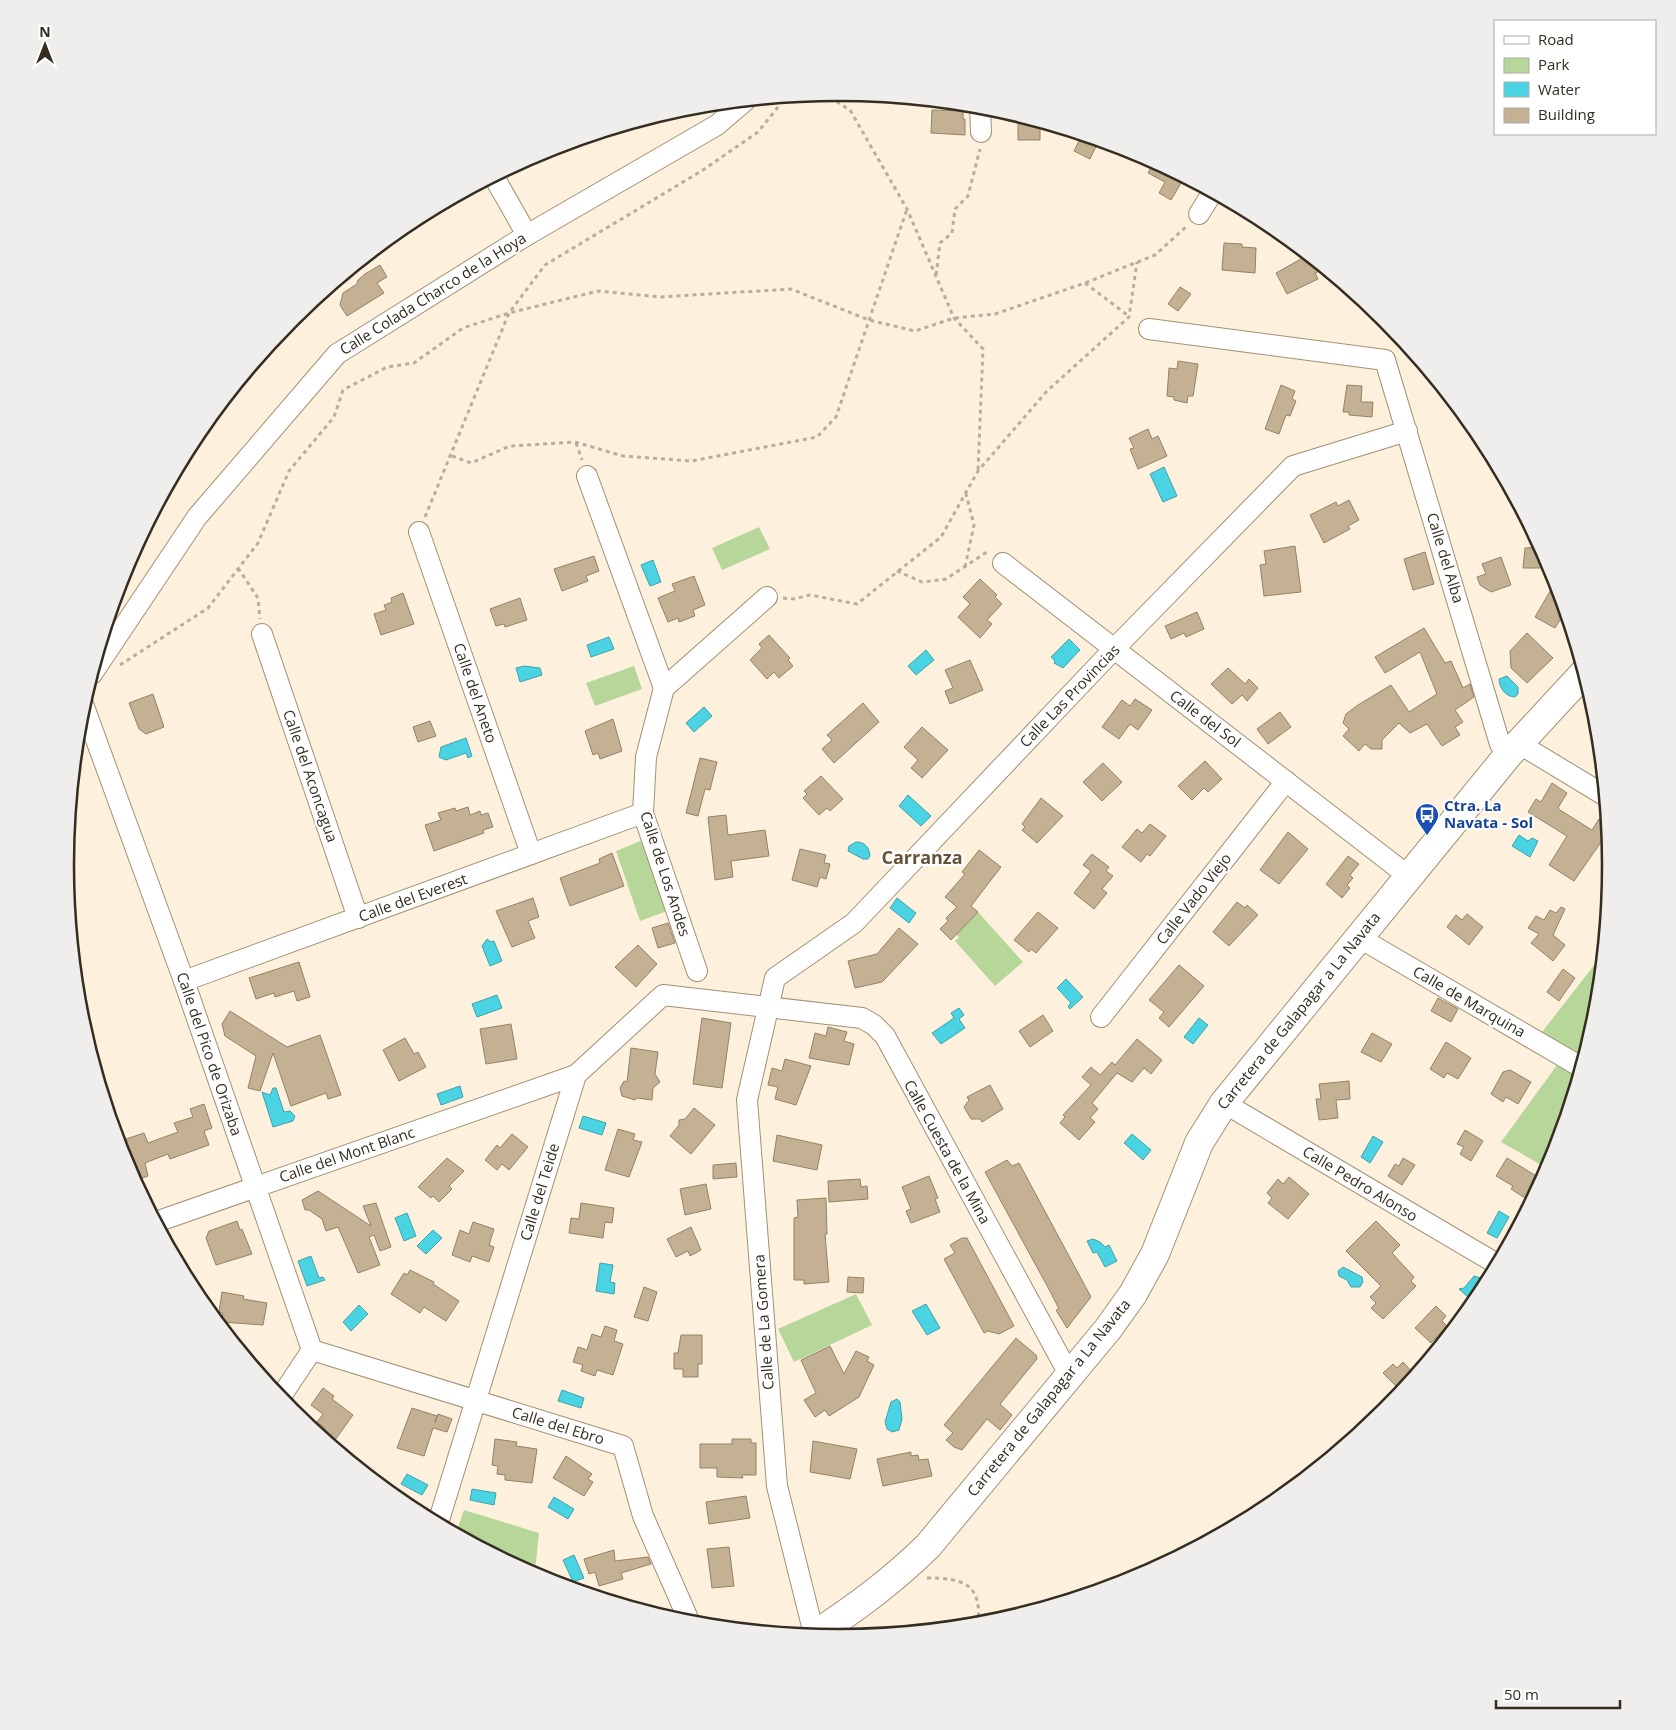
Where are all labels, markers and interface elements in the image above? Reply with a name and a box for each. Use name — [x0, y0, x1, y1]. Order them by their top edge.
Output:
north arrow — [20, 20, 70, 70]
legend — [1494, 20, 1656, 135]
text: N — [39, 22, 51, 41]
text: Road — [1538, 29, 1574, 49]
text: Park — [1538, 54, 1569, 74]
text: Water — [1538, 79, 1580, 99]
text: Building — [1538, 104, 1595, 124]
street label: Calle Colada Charco de la Hoya — [335, 227, 530, 359]
street label: Calle del Alba — [1423, 510, 1469, 605]
street label: Calle Las Provincias — [1015, 639, 1124, 751]
street label: Calle del Aneto — [449, 640, 502, 745]
street label: Calle del Sol — [1166, 685, 1245, 751]
street label: Calle del Aconcagua — [279, 707, 343, 845]
place label: Ctra. La Navata - Sol — [1444, 795, 1533, 832]
bus stop icon: Ctra. La Navata - Sol — [1414, 802, 1440, 836]
street label: Calle de Los Andes — [636, 809, 696, 939]
district label: Carranza — [881, 845, 963, 869]
street label: Calle Vado Viejo — [1151, 848, 1235, 948]
street label: Calle del Everest — [356, 868, 470, 926]
street label: Carretera de Galapagar a La Navata — [1212, 907, 1384, 1113]
street label: Calle de Marquina — [1410, 961, 1529, 1042]
street label: Calle del Pico de Orizaba — [173, 969, 247, 1138]
street label: Calle Cuesta de la Mina — [900, 1076, 996, 1227]
street label: Calle del Mont Blanc — [276, 1121, 417, 1187]
street label: Calle del Teide — [515, 1140, 563, 1243]
street label: Calle Pedro Alonso — [1299, 1141, 1422, 1225]
street label: Calle de La Gomera — [748, 1254, 778, 1391]
street label: Carretera de Galapagar a La Navata — [962, 1294, 1134, 1500]
street label: Calle del Ebro — [510, 1402, 607, 1449]
scale bar — [1496, 1678, 1620, 1710]
text: 50 m — [1504, 1684, 1539, 1704]

